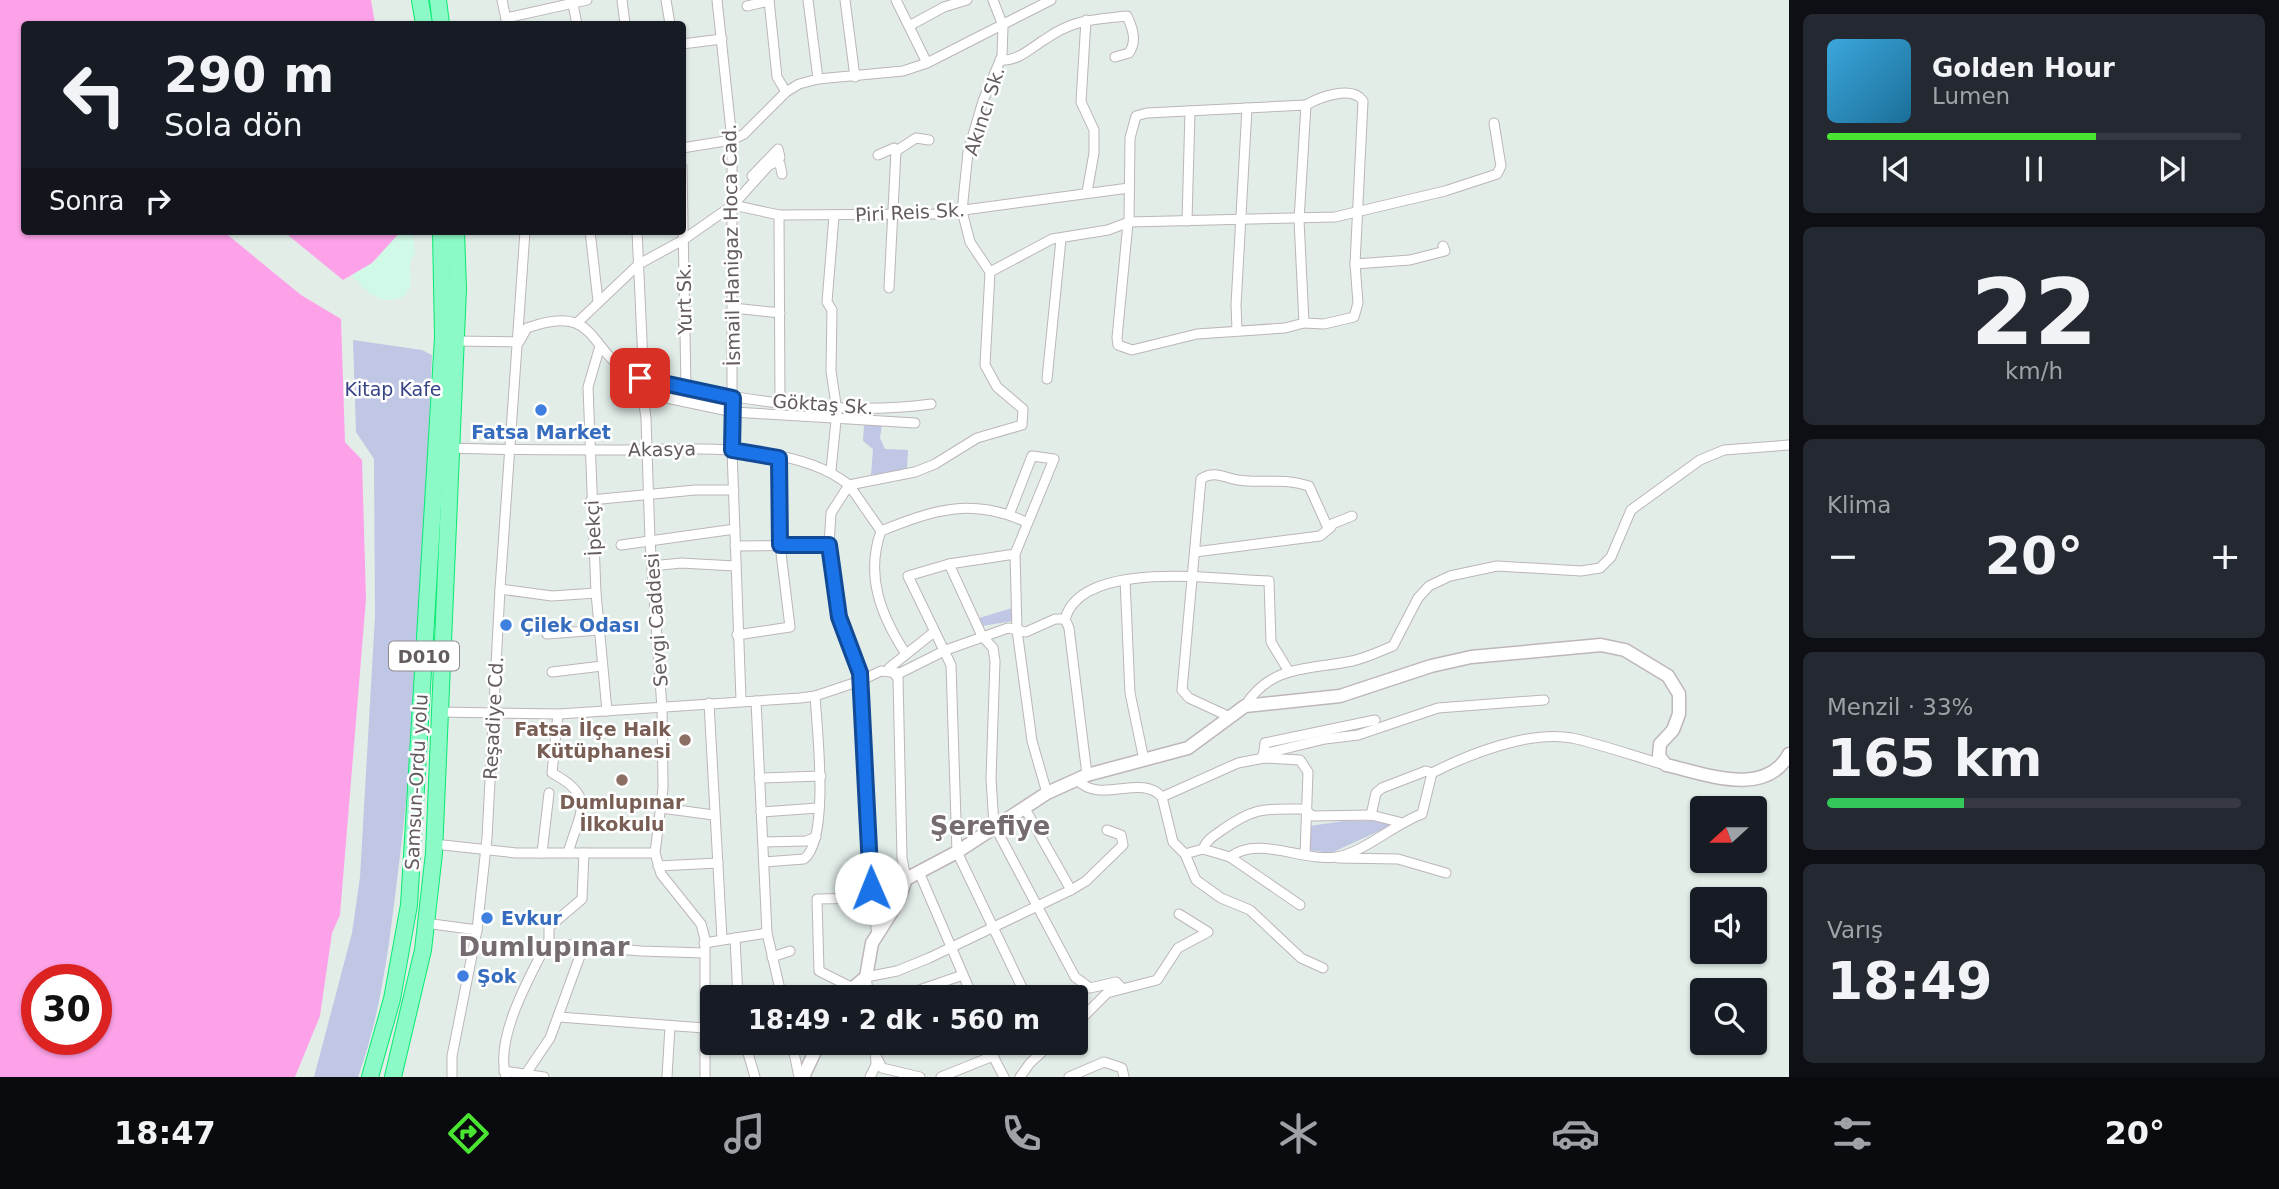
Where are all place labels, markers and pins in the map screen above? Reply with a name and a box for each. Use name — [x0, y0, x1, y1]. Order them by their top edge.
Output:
pin — [610, 348, 670, 408]
marker: Fatsa Market — [533, 402, 549, 418]
place label: Fatsa Market — [471, 421, 611, 443]
place label: Çilek Odası — [520, 614, 640, 636]
marker: Çilek Odası — [498, 617, 514, 633]
place label: Fatsa İlçe Halk Kütüphanesi — [514, 717, 671, 762]
marker: Fatsa İlçe Halk Kütüphanesi — [677, 732, 693, 748]
marker: Dumlupınar İlkokulu — [614, 772, 630, 788]
place label: Dumlupınar İlkokulu — [560, 791, 685, 835]
place label: Evkur — [501, 907, 563, 929]
marker: Evkur — [479, 910, 495, 926]
place label: Şok — [477, 965, 517, 987]
marker: Şok — [455, 968, 471, 984]

